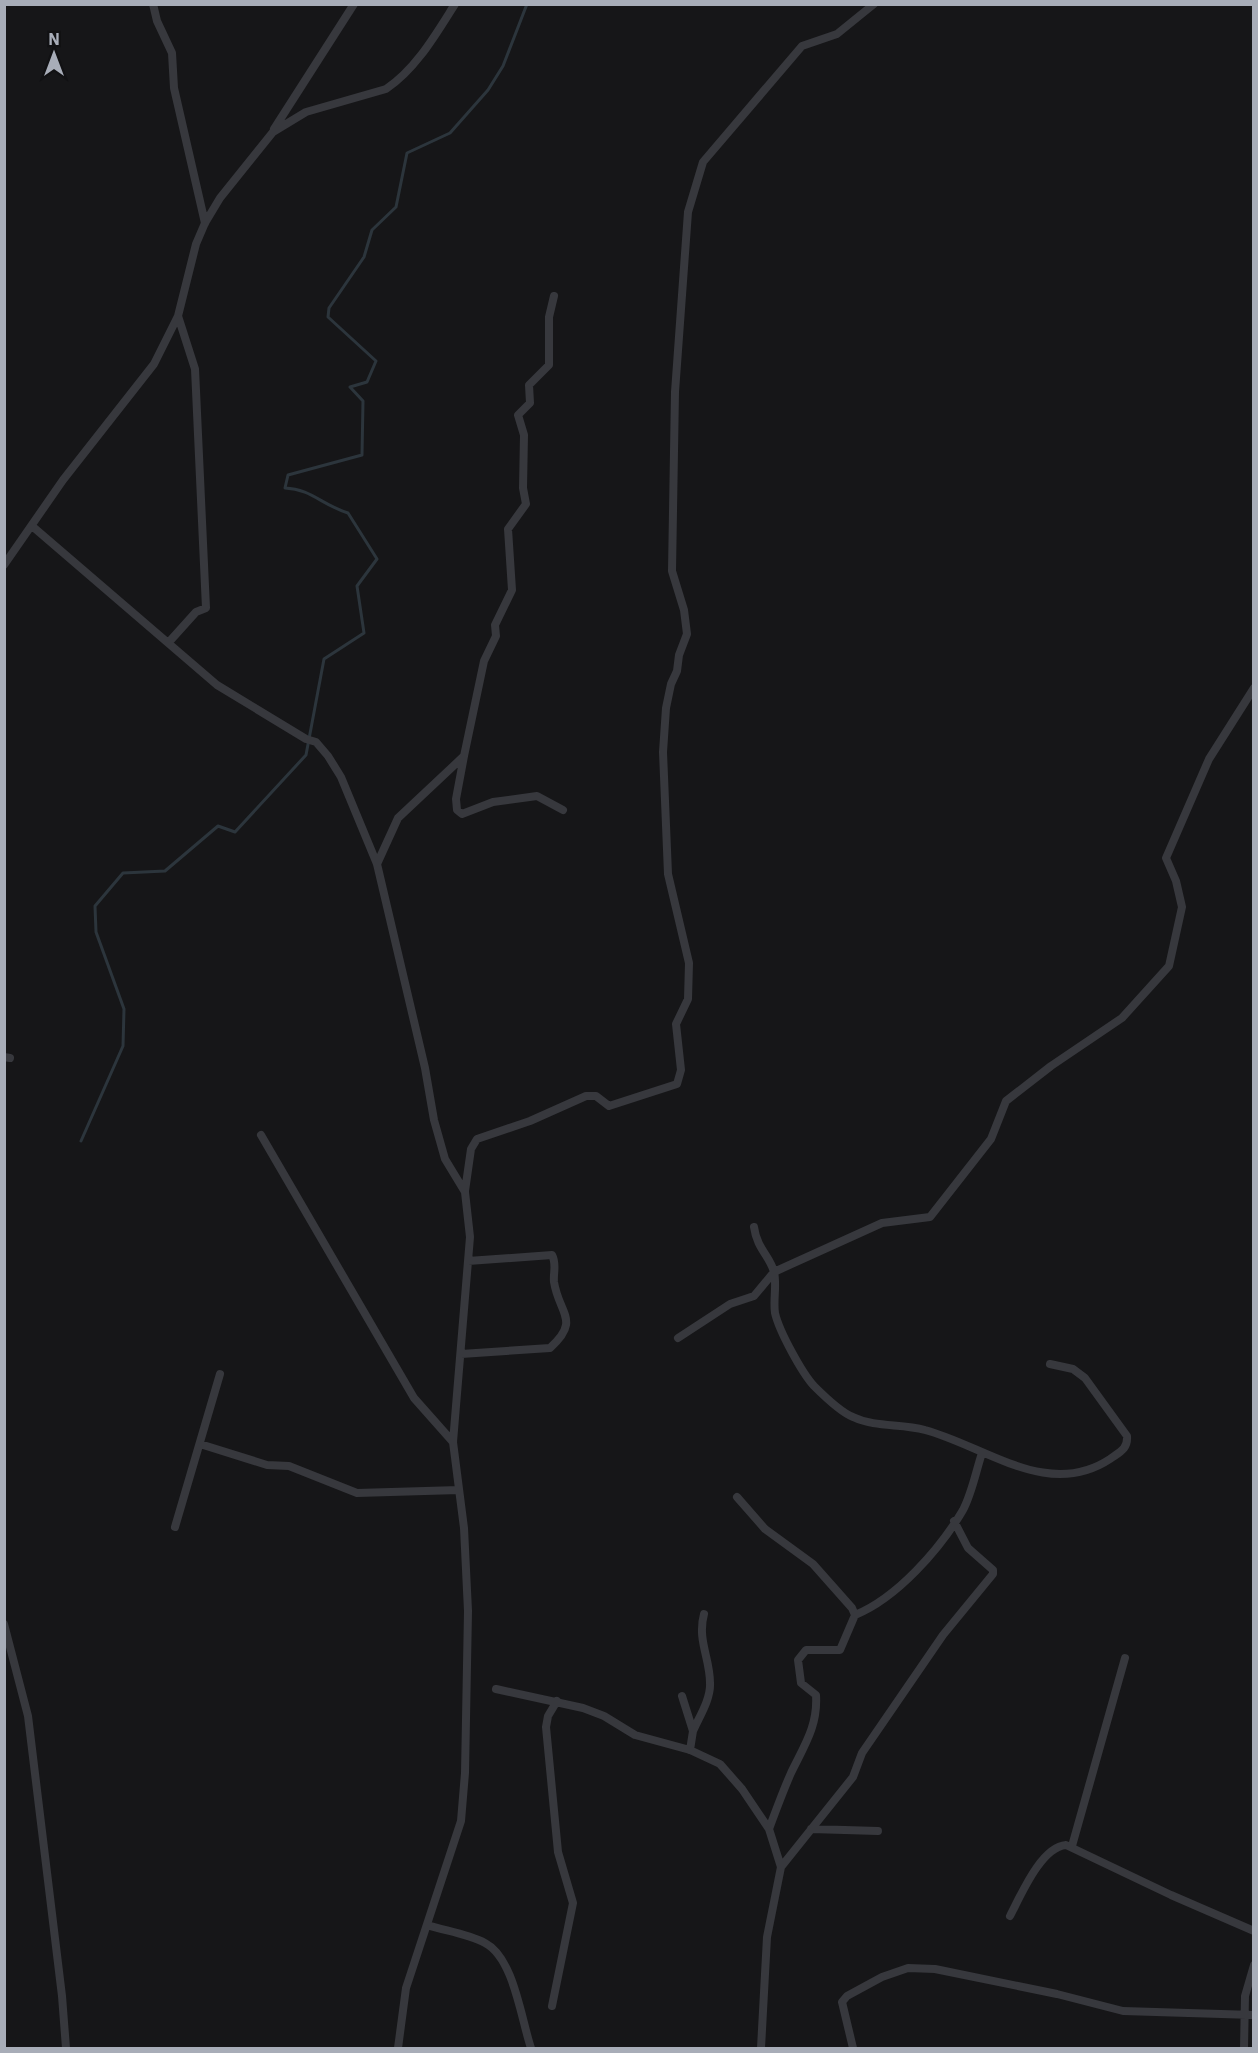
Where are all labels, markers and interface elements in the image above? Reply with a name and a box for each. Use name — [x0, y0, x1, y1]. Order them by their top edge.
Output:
north arrow — [24, 24, 84, 84]
text: N — [48, 29, 60, 49]

